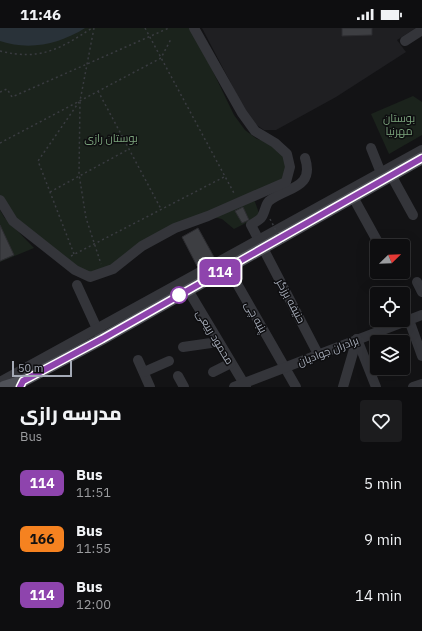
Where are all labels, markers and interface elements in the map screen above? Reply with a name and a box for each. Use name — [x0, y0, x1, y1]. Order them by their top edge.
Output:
text: 11:46 — [20, 5, 61, 24]
park label: بوستان مهرنیا — [383, 111, 415, 138]
park label: بوستان رازی — [84, 131, 138, 145]
north arrow — [370, 239, 410, 279]
map controls — [370, 239, 410, 375]
line badge: 114 — [197, 259, 243, 285]
text: 114 — [207, 263, 233, 281]
street label: حنیفه برزگر — [273, 275, 309, 326]
unlabelled marker — [170, 286, 188, 304]
button: locate — [370, 287, 410, 327]
street label: پنبه چی — [242, 299, 270, 335]
street label: محمود ربیعی — [193, 307, 237, 367]
street label: برادران جوادیان — [295, 333, 361, 369]
button: layers — [370, 335, 410, 375]
scale bar — [12, 359, 72, 378]
text: 50 m — [18, 361, 43, 375]
button: heart — [360, 400, 402, 442]
text: مدرسه رازی — [20, 401, 122, 425]
text: Bus — [20, 428, 42, 445]
text: Bus — [76, 465, 103, 484]
text: 114 — [29, 474, 55, 492]
text: 5 min — [364, 474, 402, 493]
text: 11:51 — [76, 484, 111, 501]
text: Bus — [76, 521, 103, 540]
text: 166 — [29, 530, 55, 548]
text: 9 min — [364, 530, 402, 549]
text: 11:55 — [76, 540, 111, 557]
text: Bus — [76, 577, 103, 596]
text: 114 — [29, 586, 55, 604]
text: 14 min — [355, 586, 402, 605]
text: 12:00 — [76, 596, 111, 613]

